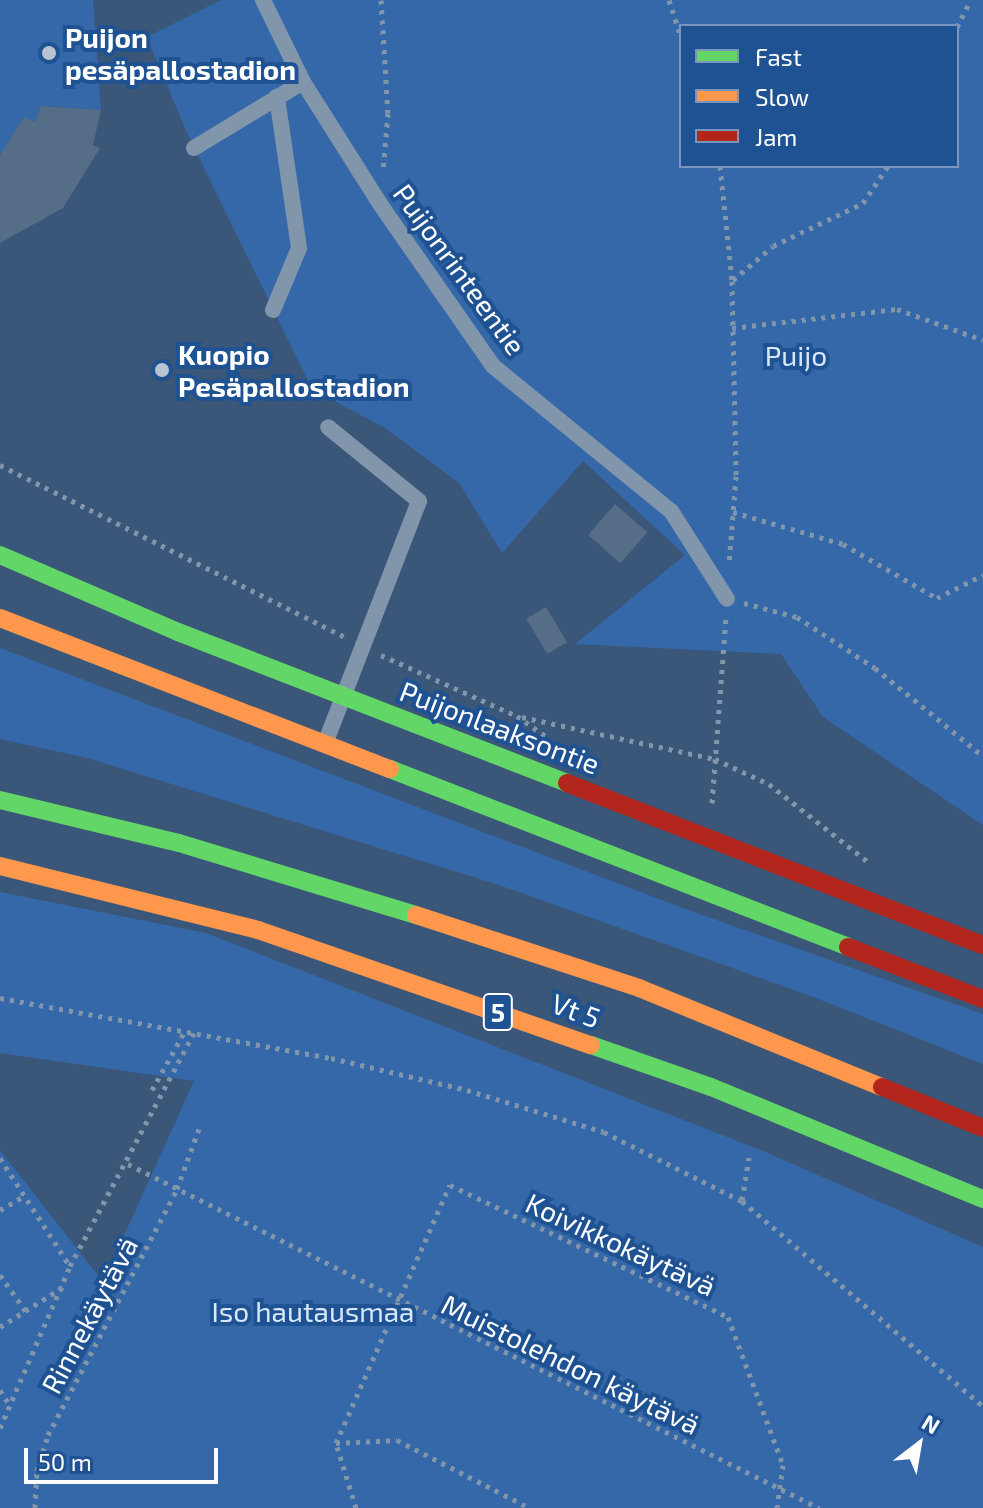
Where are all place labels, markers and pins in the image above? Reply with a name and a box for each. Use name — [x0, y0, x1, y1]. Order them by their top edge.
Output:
place label: Puijon pesäpallostadion — [65, 20, 296, 86]
marker: Puijon pesäpallostadion — [40, 44, 58, 62]
place label: Kuopio Pesäpallostadion — [178, 337, 410, 403]
marker: Kuopio Pesäpallostadion — [153, 361, 171, 379]

